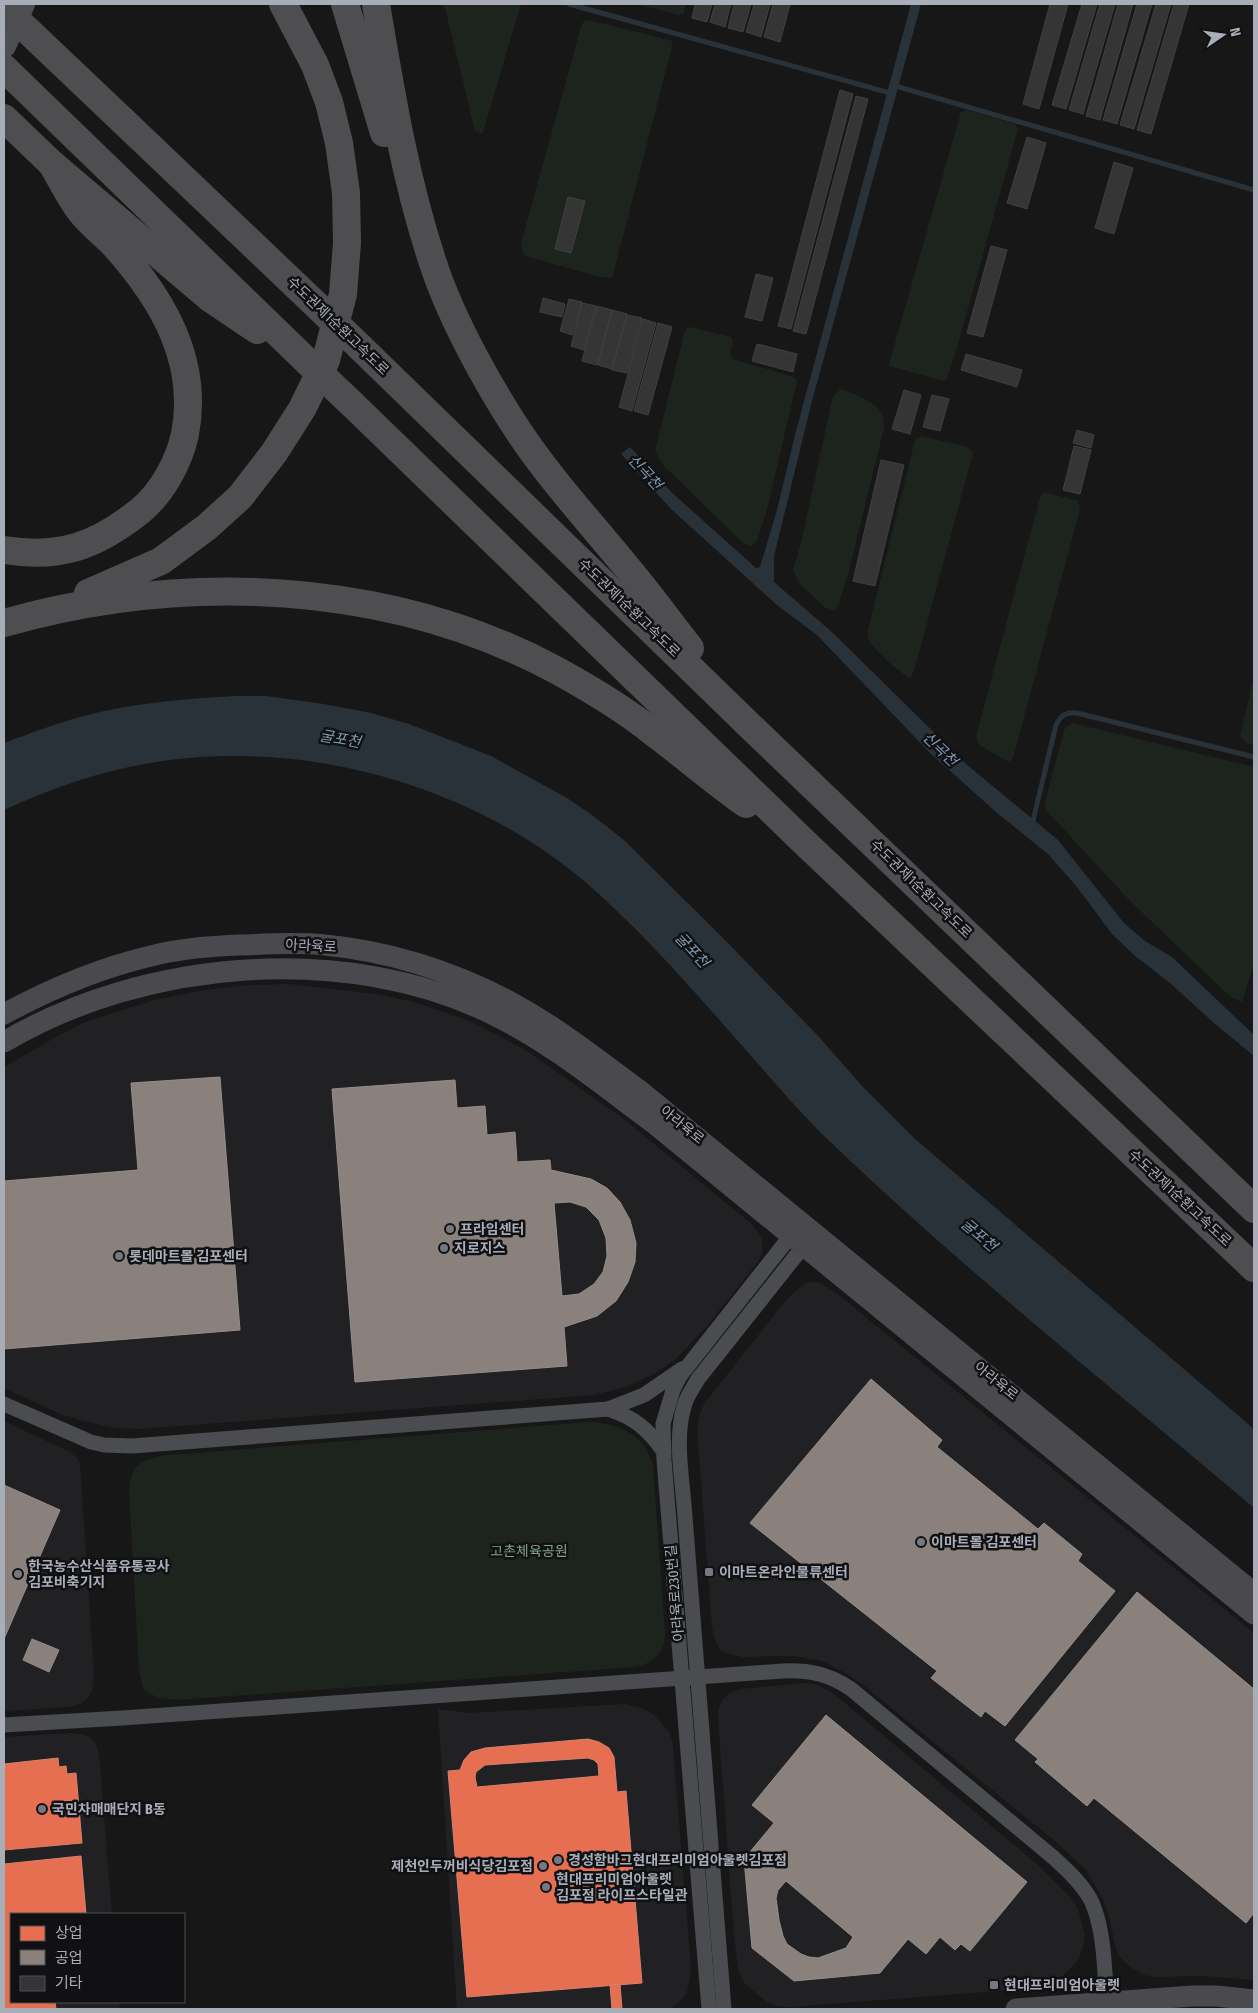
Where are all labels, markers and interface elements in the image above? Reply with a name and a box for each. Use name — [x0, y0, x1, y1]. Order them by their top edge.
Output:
north arrow — [1198, 10, 1248, 60]
text: N — [1226, 26, 1244, 38]
street label: 수도권제1순환고속도로 — [284, 273, 392, 379]
water label: 신곡천 — [624, 451, 667, 495]
street label: 수도권제1순환고속도로 — [575, 555, 683, 661]
water label: 굴포천 — [318, 727, 364, 752]
water label: 신곡천 — [919, 728, 963, 771]
street label: 수도권제1순환고속도로 — [867, 836, 975, 942]
water label: 굴포천 — [671, 929, 714, 973]
street label: 아라육로 — [285, 936, 337, 956]
street label: 아라육로 — [657, 1102, 707, 1148]
street label: 수도권제1순환고속도로 — [1125, 1146, 1235, 1250]
water label: 굴포천 — [957, 1215, 1002, 1257]
place label: 프라임센터 — [460, 1221, 524, 1238]
marker: 프라임센터 — [444, 1223, 456, 1235]
place label: 지로지스 — [454, 1240, 506, 1257]
marker: 지로지스 — [438, 1242, 450, 1254]
place label: 롯데마트몰 김포센터 — [129, 1248, 248, 1265]
marker: 롯데마트몰 김포센터 — [113, 1250, 125, 1262]
street label: 아라육로 — [971, 1358, 1021, 1404]
place label: 이마트몰 김포센터 — [931, 1534, 1037, 1551]
marker: 이마트몰 김포센터 — [915, 1536, 927, 1548]
park label: 고촌체육공원 — [490, 1543, 568, 1560]
street label: 아라육로230번길 — [662, 1544, 688, 1642]
place label: 한국농수산식품유통공사 김포비축기지 — [28, 1558, 170, 1591]
place label: 이마트온라인물류센터 — [719, 1564, 848, 1581]
marker: 이마트온라인물류센터 — [703, 1566, 715, 1578]
marker: 한국농수산식품유통공사 김포비축기지 — [12, 1568, 24, 1580]
place label: 국민차매매단지 B동 — [52, 1801, 166, 1818]
marker: 국민차매매단지 B동 — [36, 1803, 48, 1815]
place label: 경성함바그현대프리미엄아울렛김포점 — [568, 1852, 787, 1869]
marker: 경성함바그현대프리미엄아울렛김포점 — [552, 1854, 564, 1866]
place label: 제천인두꺼비식당김포점 — [391, 1858, 533, 1875]
marker: 제천인두꺼비식당김포점 — [537, 1860, 549, 1872]
place label: 현대프리미엄아울렛 김포점 라이프스타일관 — [556, 1871, 688, 1904]
marker: 현대프리미엄아울렛 김포점 라이프스타일관 — [540, 1881, 552, 1893]
legend — [10, 1913, 185, 2003]
text: 상업 — [55, 1924, 83, 1942]
text: 공업 — [55, 1949, 83, 1967]
text: 기타 — [55, 1974, 83, 1992]
place label: 현대프리미엄아울렛 — [1004, 1977, 1120, 1994]
marker: 현대프리미엄아울렛 — [988, 1979, 1000, 1991]

